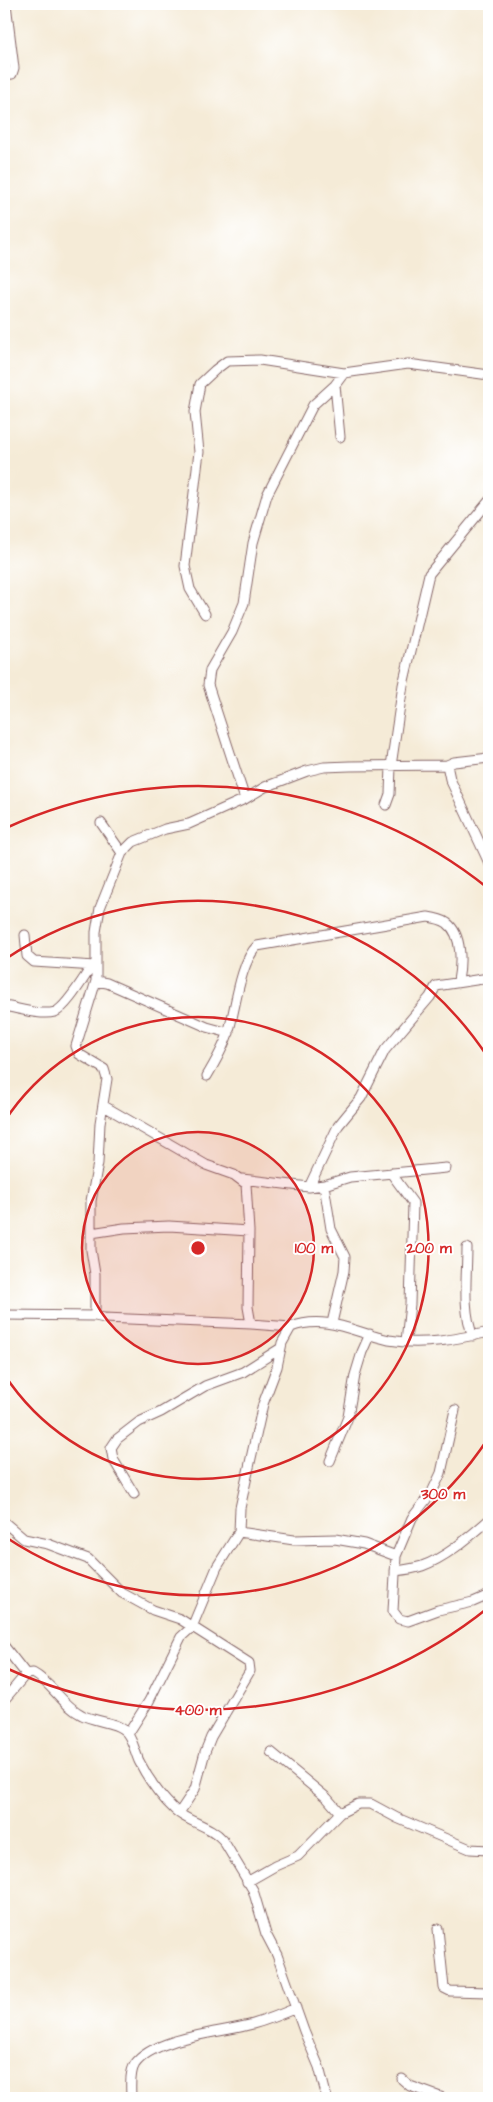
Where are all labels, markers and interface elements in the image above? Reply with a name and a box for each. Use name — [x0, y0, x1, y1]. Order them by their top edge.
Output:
text: 100 m — [295, 1238, 334, 1259]
text: 200 m — [405, 1238, 452, 1259]
centre of rings — [189, 1239, 207, 1257]
text: 300 m — [420, 1484, 465, 1505]
text: 400 m — [175, 1700, 222, 1721]

